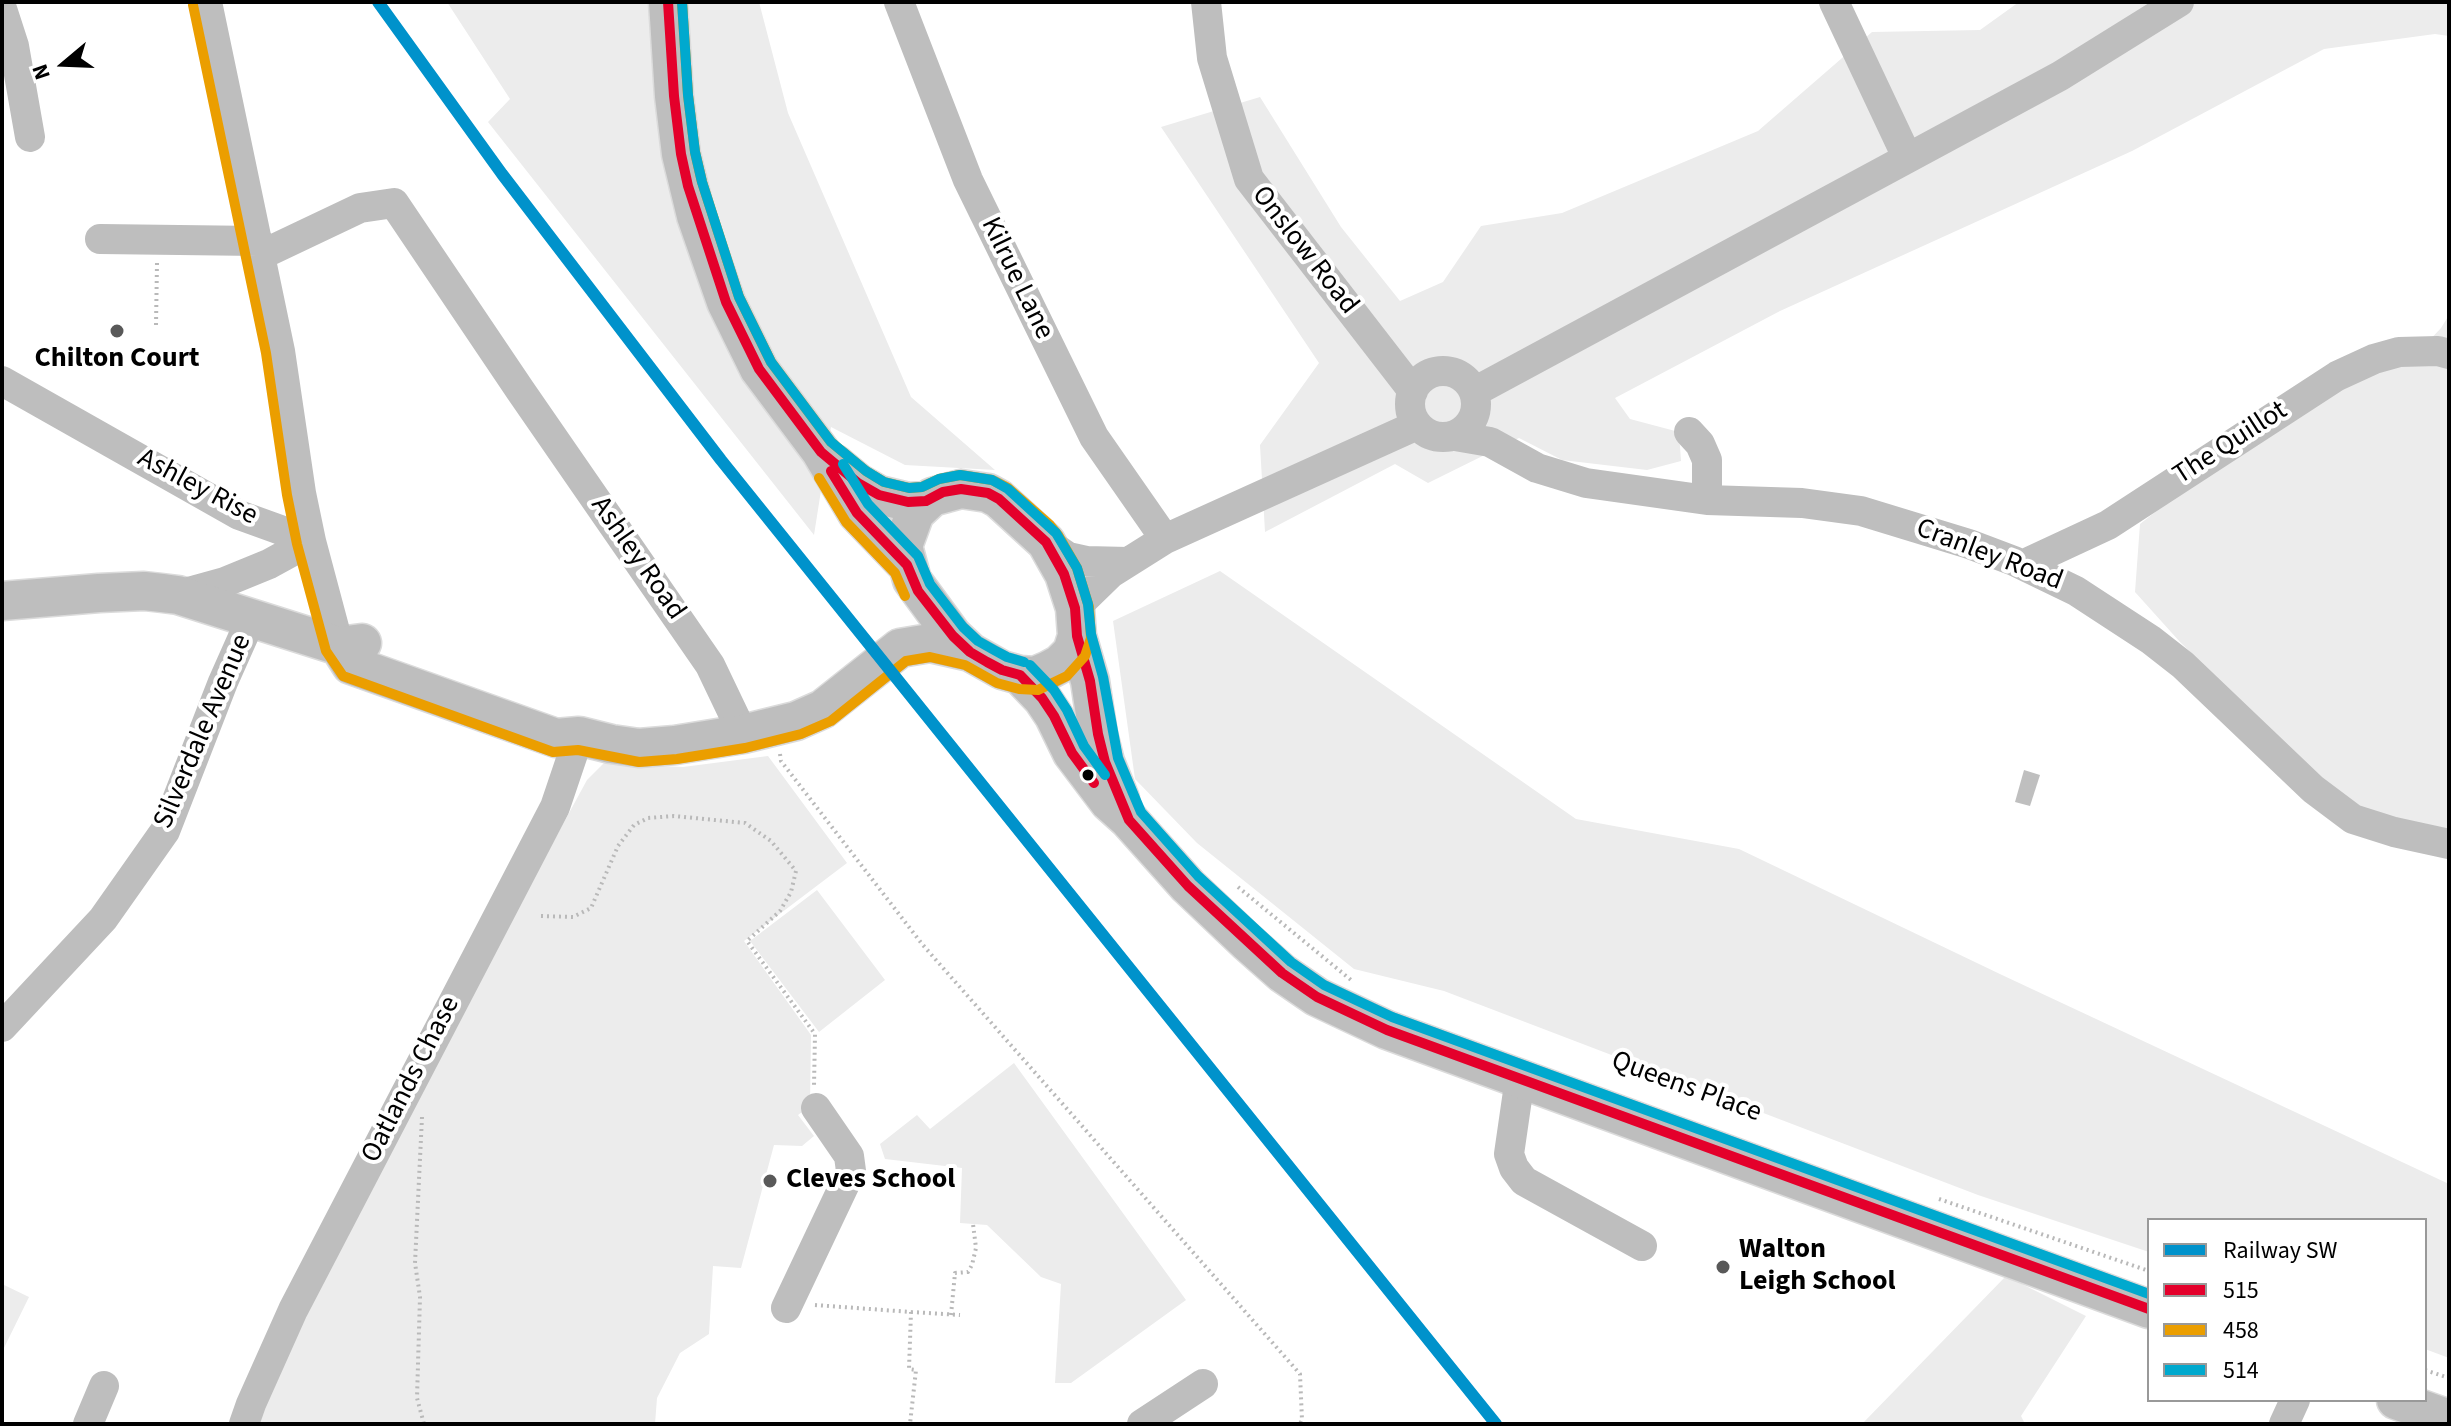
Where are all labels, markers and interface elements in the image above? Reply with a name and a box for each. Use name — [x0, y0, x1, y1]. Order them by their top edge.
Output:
north arrow — [24, 24, 104, 104]
text: N — [24, 60, 59, 84]
street label: Onslow Road — [1243, 180, 1365, 322]
street label: Kilrue Lane — [972, 212, 1060, 346]
marker: Chilton Court — [108, 322, 126, 340]
place label: Chilton Court — [35, 343, 199, 377]
street label: The Quillot — [2168, 395, 2294, 493]
street label: Ashley Rise — [131, 442, 263, 534]
street label: Ashley Road — [582, 491, 692, 627]
street label: Cranley Road — [1911, 513, 2067, 599]
street label: Silverdale Avenue — [148, 630, 260, 834]
unlabelled marker — [1080, 767, 1096, 783]
street label: Oatlands Chase — [356, 991, 468, 1169]
street label: Queens Place — [1606, 1045, 1766, 1131]
place label: Cleves School — [786, 1164, 955, 1198]
marker: Cleves School — [761, 1172, 779, 1190]
legend — [2147, 1218, 2427, 1402]
text: Railway SW — [2223, 1233, 2338, 1268]
place label: Walton Leigh School — [1739, 1234, 1896, 1300]
marker: Walton Leigh School — [1714, 1258, 1732, 1276]
text: 515 — [2223, 1273, 2259, 1308]
text: 458 — [2223, 1313, 2259, 1348]
text: 514 — [2223, 1353, 2259, 1388]

